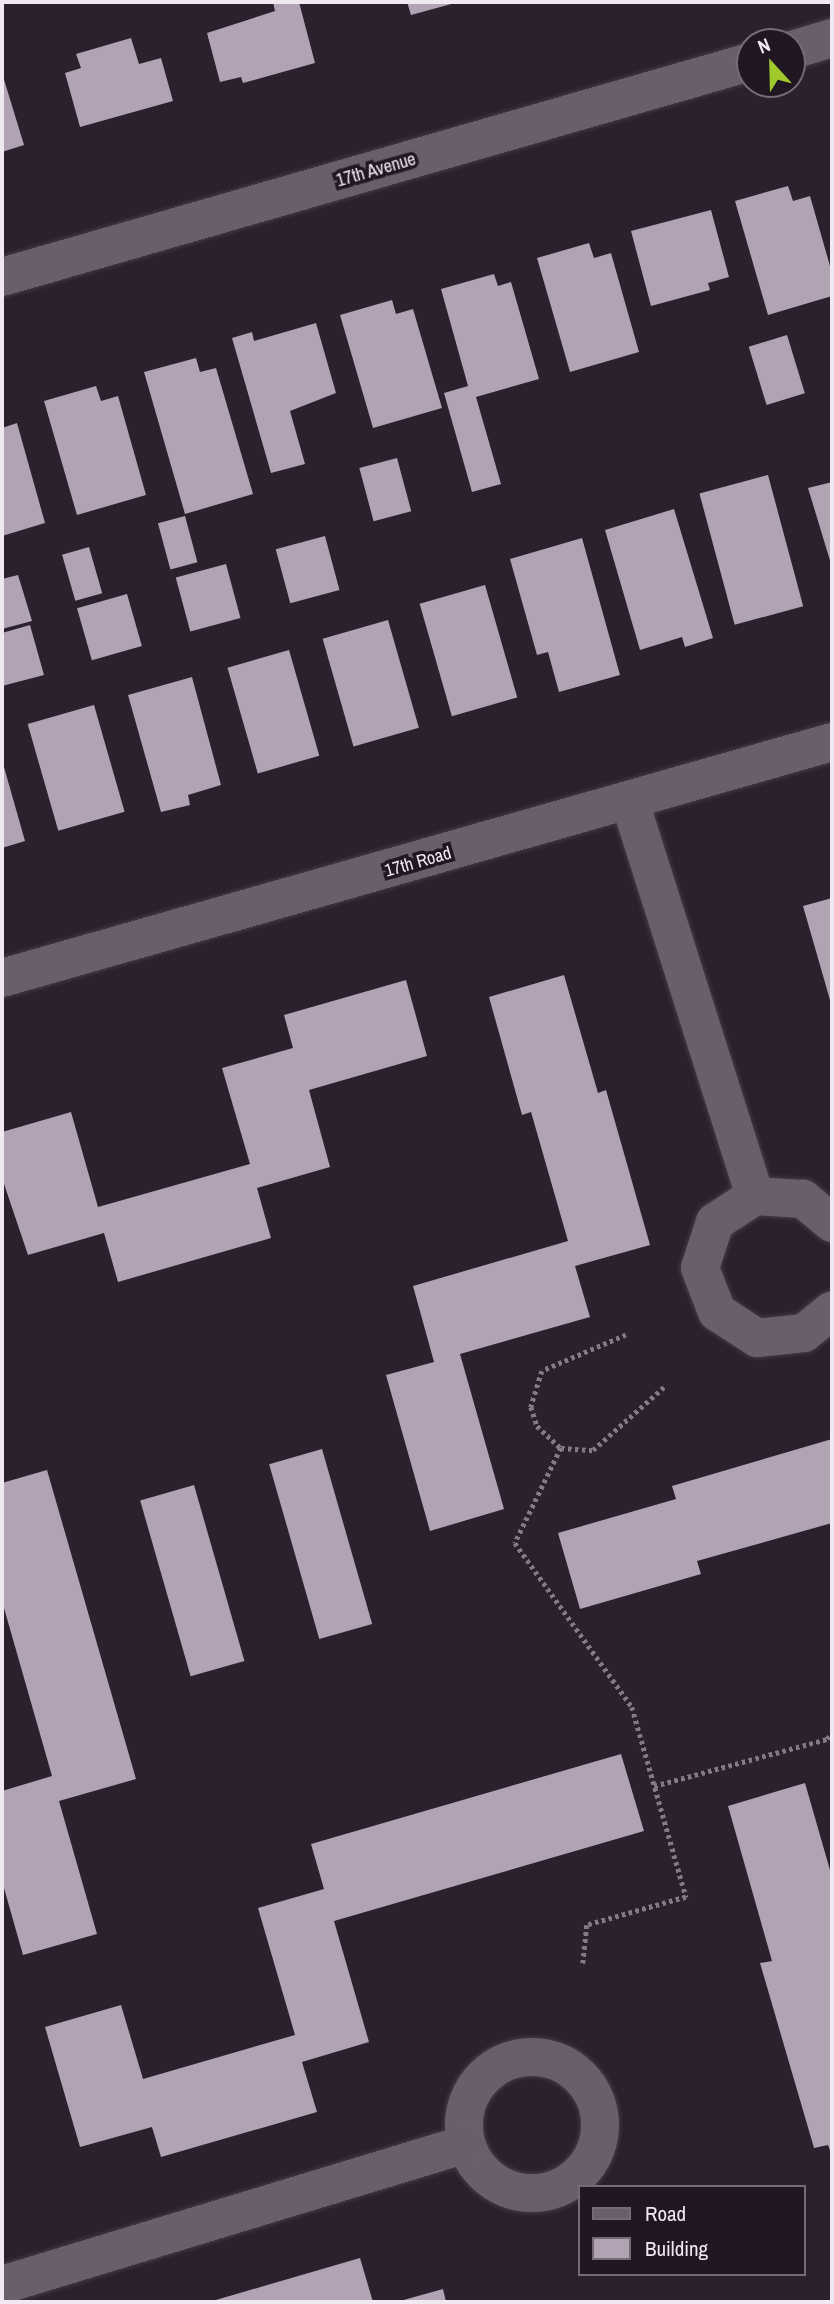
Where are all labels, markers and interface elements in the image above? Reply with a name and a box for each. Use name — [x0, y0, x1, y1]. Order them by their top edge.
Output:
north arrow — [736, 28, 806, 98]
text: N — [754, 31, 774, 60]
street label: 17th Avenue — [333, 148, 419, 192]
street label: 17th Road — [382, 842, 454, 882]
legend — [578, 2185, 806, 2276]
text: Road — [645, 2199, 686, 2228]
text: Building — [645, 2234, 708, 2263]

